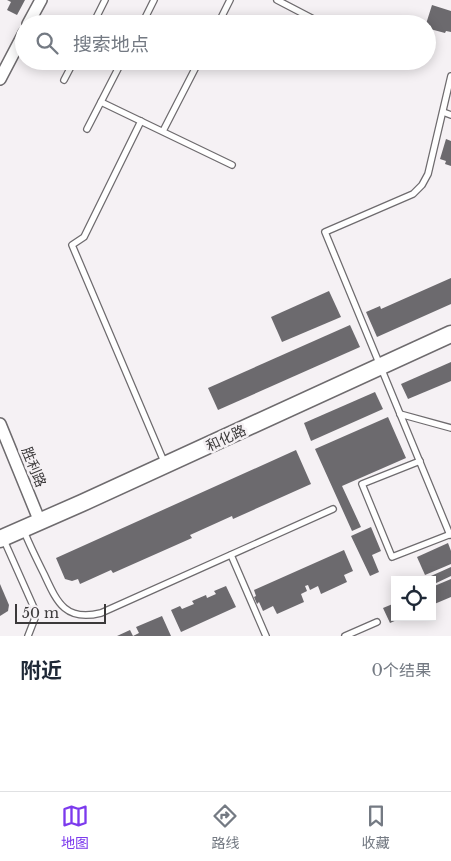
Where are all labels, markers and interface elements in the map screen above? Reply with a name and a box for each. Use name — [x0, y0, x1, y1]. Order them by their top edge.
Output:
search box — [15, 15, 436, 70]
icon: search — [33, 29, 61, 57]
text: 搜索地点 — [73, 33, 149, 56]
street label: 和化路 — [203, 421, 249, 455]
street label: 胜利路 — [18, 444, 50, 490]
map controls — [391, 576, 436, 621]
button: locate — [391, 576, 436, 621]
scale bar — [15, 601, 106, 624]
text: 50 m — [22, 604, 59, 622]
text: 附近 — [20, 658, 62, 684]
text: 0个结果 — [372, 660, 431, 680]
tab: 地图 — [61, 802, 89, 852]
tab: 路线 — [211, 802, 239, 852]
tab: 收藏 — [362, 802, 390, 852]

